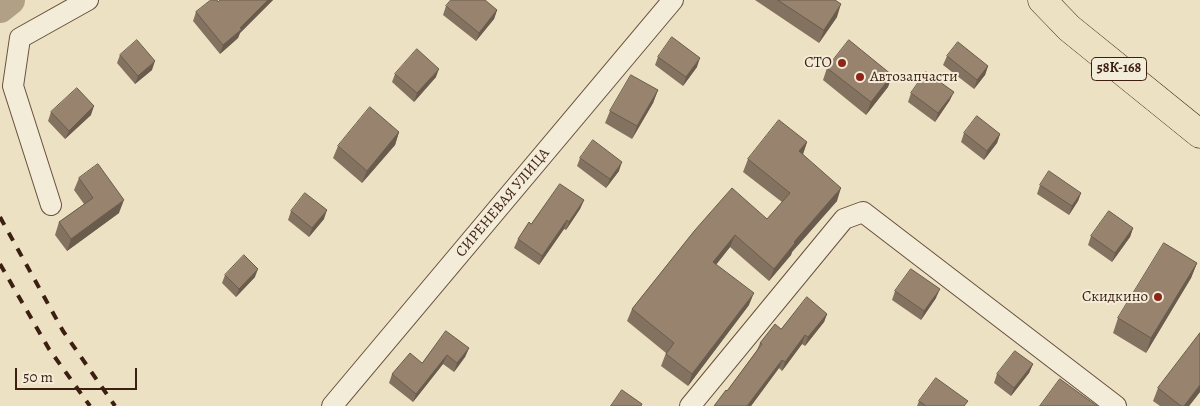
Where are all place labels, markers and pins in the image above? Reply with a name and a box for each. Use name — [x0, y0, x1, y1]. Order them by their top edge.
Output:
place label: СТО — [804, 54, 832, 72]
marker: СТО — [836, 57, 848, 69]
place label: Автозапчасти — [870, 68, 958, 86]
marker: Автозапчасти — [854, 71, 866, 83]
place label: Скидкино — [1082, 288, 1148, 306]
marker: Скидкино — [1152, 291, 1164, 303]

